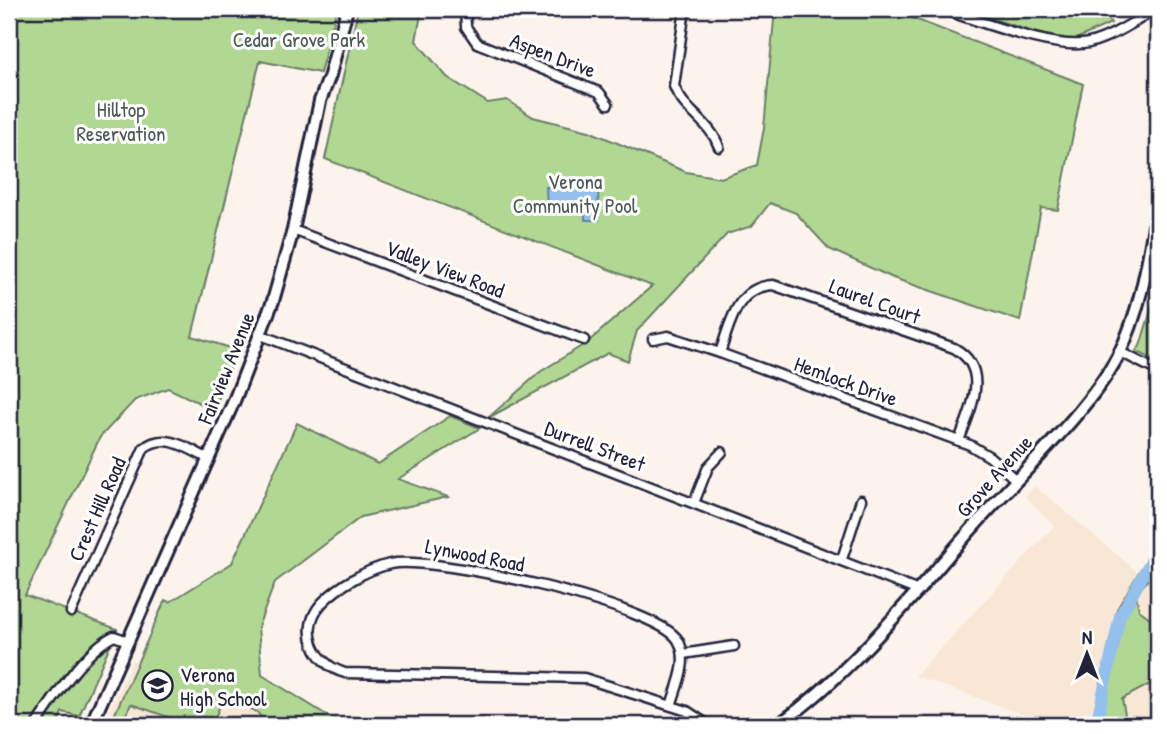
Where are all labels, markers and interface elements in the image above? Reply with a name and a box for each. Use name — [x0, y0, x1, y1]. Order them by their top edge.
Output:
park label: Cedar Grove Park — [233, 25, 366, 54]
street label: Aspen Drive — [506, 25, 600, 85]
park label: Hilltop Reservation — [77, 95, 165, 148]
park label: Verona Community Pool — [513, 167, 638, 220]
street label: Valley View Road — [381, 233, 509, 305]
street label: Laurel Court — [825, 271, 925, 331]
street label: Fairview Avenue — [190, 308, 262, 429]
street label: Hemlock Drive — [790, 349, 902, 413]
street label: Durrell Street — [540, 414, 650, 479]
street label: Grove Avenue — [949, 429, 1039, 523]
street label: Crest Hill Road — [61, 452, 133, 566]
street label: Lynwood Road — [423, 531, 527, 579]
north arrow — [1052, 618, 1122, 688]
text: N — [1082, 624, 1092, 650]
place label: Verona High School — [180, 660, 267, 713]
school or university icon: Verona High School — [140, 669, 174, 703]

